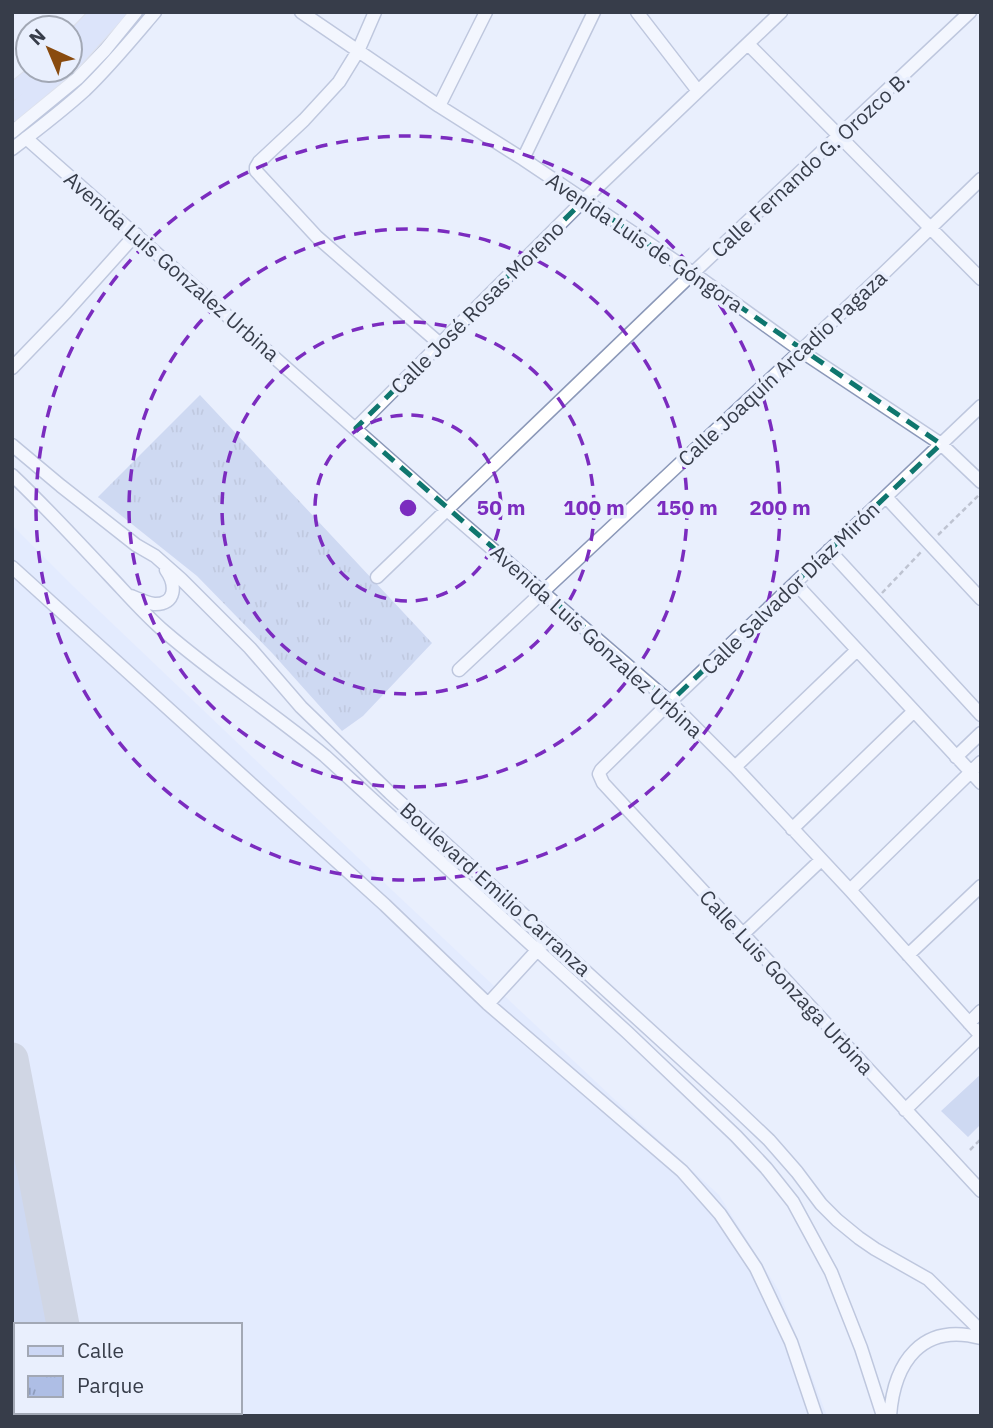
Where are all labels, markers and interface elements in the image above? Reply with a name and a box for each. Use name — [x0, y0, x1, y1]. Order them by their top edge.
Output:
north arrow — [14, 14, 84, 84]
text: N — [24, 23, 50, 50]
street label: Calle Fernando G. Orozco B. — [705, 65, 915, 263]
street label: Avenida Luis Gonzalez Urbina — [58, 165, 286, 367]
street label: Avenida Luis de Góngora — [541, 166, 749, 318]
street label: Calle José Rosas Moreno — [384, 214, 570, 400]
street label: Calle Joaquín Arcadio Pagaza — [672, 264, 892, 472]
text: 50 m — [477, 493, 525, 521]
text: 100 m — [563, 493, 625, 521]
text: 150 m — [656, 493, 718, 521]
text: 200 m — [749, 493, 811, 521]
street label: Calle Salvador Díaz Mirón — [695, 495, 885, 681]
centre of rings — [396, 496, 420, 520]
street label: Avenida Luis Gonzalez Urbina — [485, 538, 709, 744]
street label: Boulevard Emilio Carranza — [395, 796, 597, 982]
street label: Calle Luis Gonzaga Urbina — [694, 883, 880, 1081]
legend — [14, 1323, 242, 1414]
text: Calle — [77, 1336, 124, 1364]
text: Parque — [77, 1371, 144, 1399]

